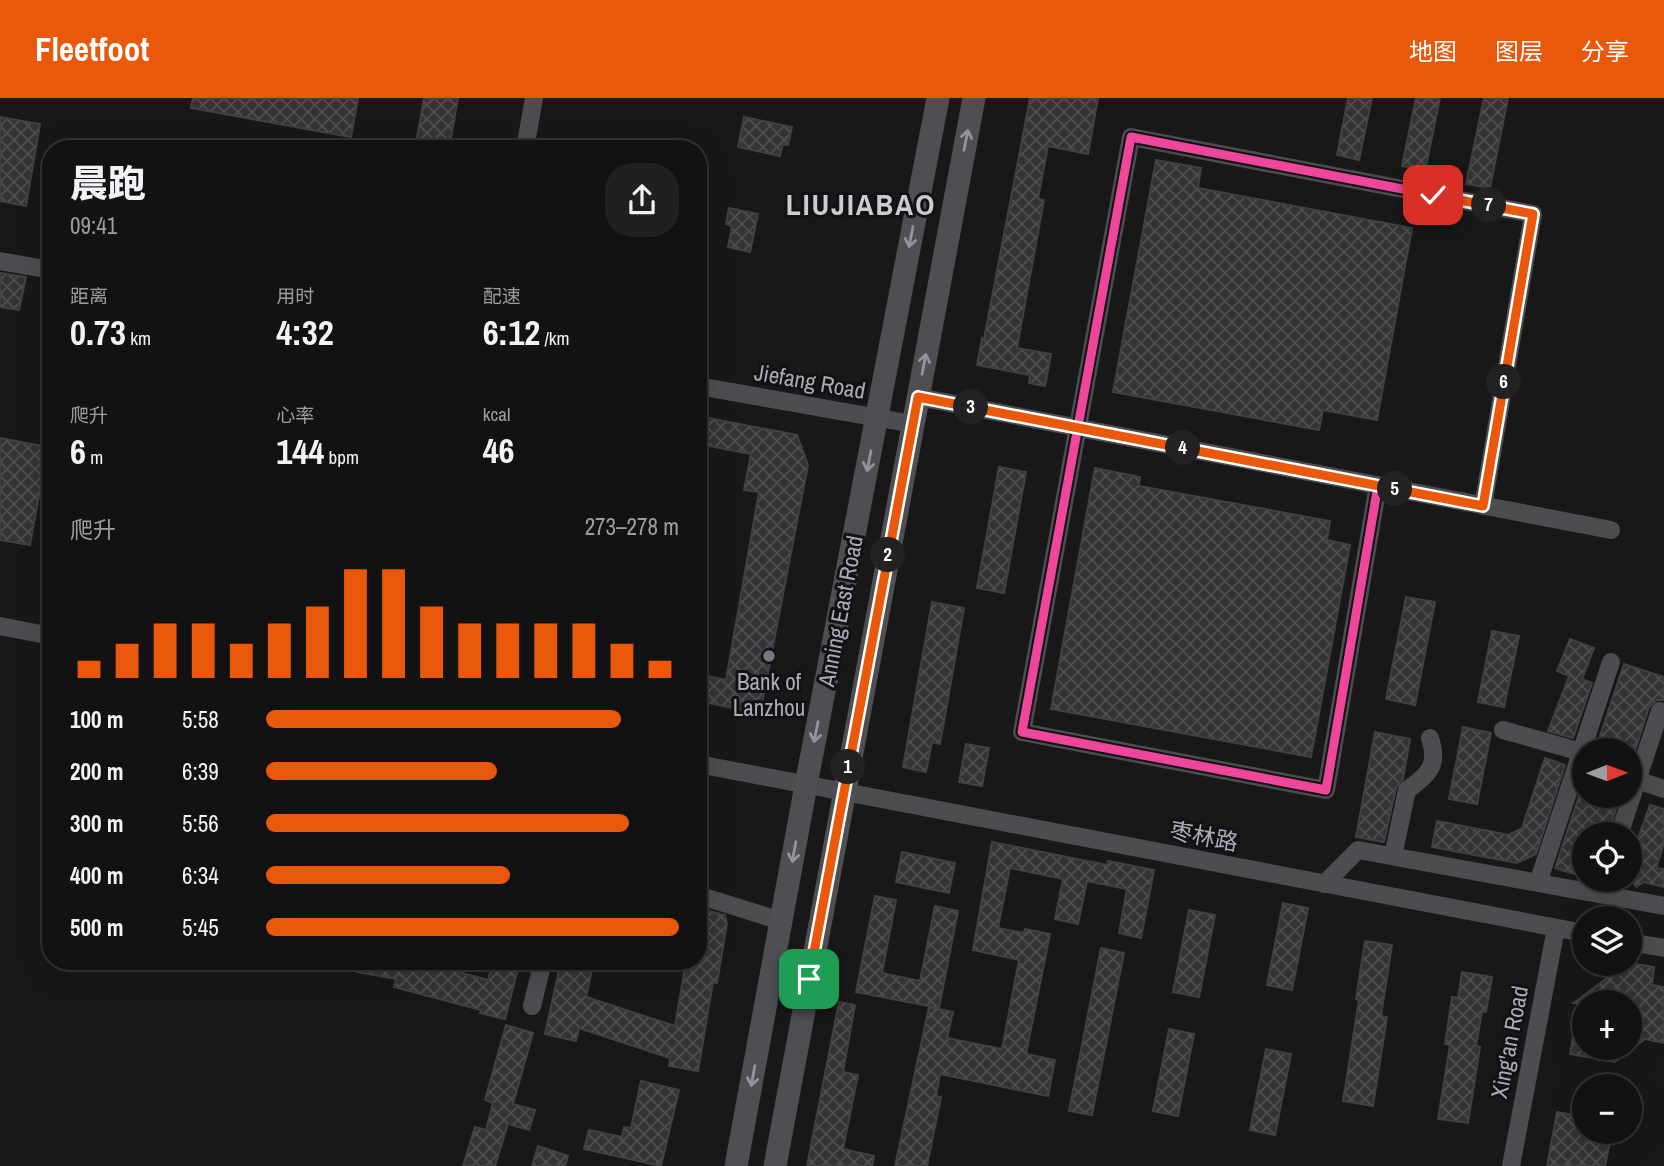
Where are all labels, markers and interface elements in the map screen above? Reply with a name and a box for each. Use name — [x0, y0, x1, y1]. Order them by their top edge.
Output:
text: Fleetfoot — [35, 27, 149, 71]
text: 地图 — [1409, 35, 1457, 67]
text: 图层 — [1495, 35, 1543, 67]
text: 分享 — [1581, 35, 1629, 67]
one-way arrow — [960, 129, 973, 152]
text: 晨跑 — [70, 158, 146, 209]
button: share — [605, 163, 679, 237]
pin — [1403, 165, 1463, 225]
icon: check — [1414, 176, 1452, 214]
district label: LIUJIABAO — [786, 184, 936, 224]
pin: 7 — [1472, 188, 1506, 222]
text: 7 — [1484, 191, 1493, 217]
text: 09:41 — [70, 210, 117, 241]
one-way arrow — [904, 225, 918, 248]
text: 距离 — [70, 283, 108, 309]
text: 用时 — [276, 283, 314, 309]
text: 配速 — [483, 283, 521, 309]
text: 0.73 — [70, 309, 126, 356]
text: 4:32 — [276, 309, 334, 356]
text: 6:12 — [483, 309, 540, 356]
text: km — [126, 325, 151, 351]
text: /km — [540, 325, 570, 351]
one-way arrow — [918, 353, 931, 376]
street label: Jiefang Road — [752, 356, 868, 406]
pin: 6 — [1486, 364, 1522, 400]
text: 6 — [1499, 368, 1508, 394]
pin: 3 — [954, 390, 988, 424]
text: 3 — [966, 393, 975, 419]
text: kcal — [483, 401, 510, 427]
text: 爬升 — [70, 402, 108, 428]
text: 心率 — [276, 402, 314, 428]
text: 46 — [483, 427, 515, 474]
text: 6 — [70, 428, 86, 475]
text: 144 — [276, 428, 324, 475]
pin: 4 — [1166, 430, 1200, 466]
text: 4 — [1178, 434, 1187, 460]
text: m — [86, 444, 103, 470]
text: bpm — [324, 444, 359, 470]
one-way arrow — [861, 449, 875, 472]
pin: 5 — [1378, 472, 1412, 506]
text: 5 — [1390, 475, 1399, 501]
text: 273–278 m — [585, 511, 679, 542]
text: 爬升 — [70, 514, 116, 545]
street label: Anning East Road — [810, 533, 870, 690]
pin: 2 — [870, 538, 906, 573]
text: 2 — [883, 541, 892, 567]
marker: Bank of Lanzhou — [761, 648, 777, 664]
place label: Bank of Lanzhou — [733, 666, 805, 723]
text: 100 m — [70, 704, 123, 735]
text: 5:58 — [182, 704, 219, 735]
one-way arrow — [809, 720, 823, 743]
north arrow — [1572, 738, 1642, 808]
map controls — [1572, 738, 1642, 1144]
pin: 1 — [830, 750, 866, 784]
text: 1 — [843, 753, 852, 779]
text: 200 m — [70, 756, 123, 787]
text: 6:39 — [182, 756, 219, 787]
text: 300 m — [70, 808, 123, 839]
text: 5:56 — [182, 808, 219, 839]
street label: 枣林路 — [1167, 814, 1241, 858]
button: locate — [1572, 822, 1642, 892]
one-way arrow — [786, 840, 800, 863]
text: 400 m — [70, 860, 123, 891]
text: 6:34 — [182, 860, 219, 891]
button: layers — [1572, 906, 1642, 976]
text: 500 m — [70, 912, 123, 943]
text: 5:45 — [182, 912, 219, 943]
pin — [779, 949, 839, 1009]
icon: arrive — [790, 960, 828, 998]
street label: Xing'an Road — [1483, 983, 1535, 1101]
button: + — [1572, 990, 1642, 1060]
one-way arrow — [746, 1064, 759, 1087]
button: − — [1572, 1074, 1642, 1144]

